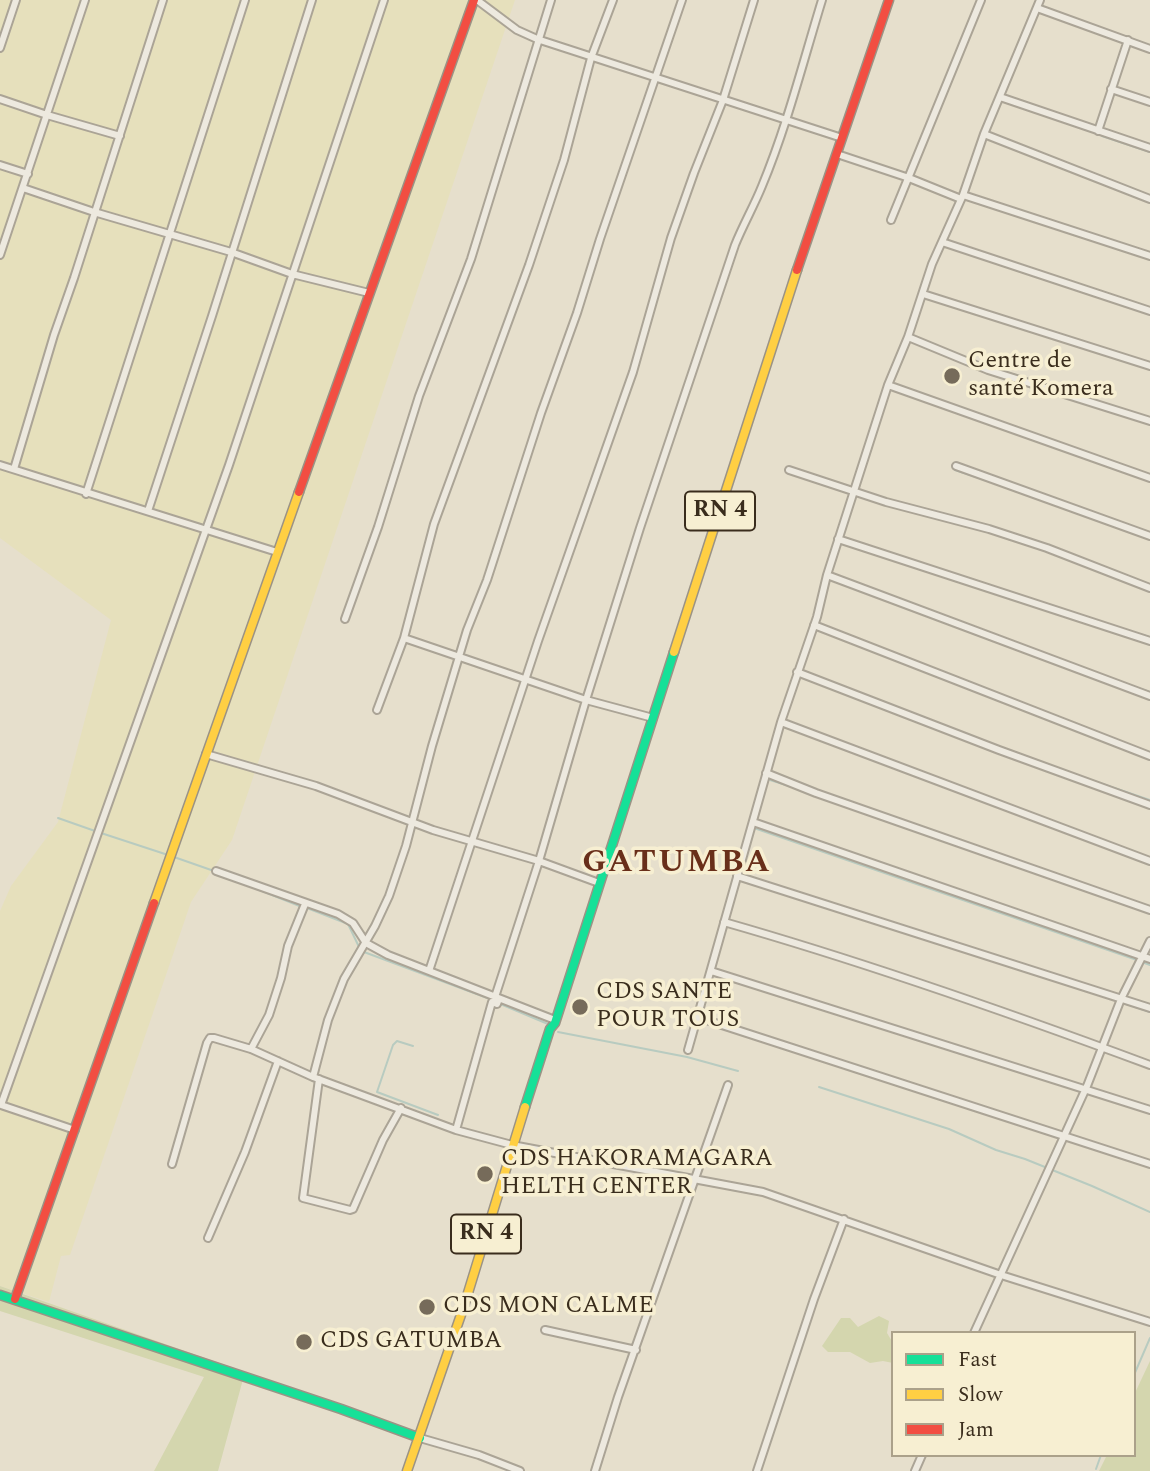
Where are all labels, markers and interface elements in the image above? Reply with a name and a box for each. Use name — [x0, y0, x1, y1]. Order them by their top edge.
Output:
place label: Centre de santé Komera — [968, 348, 1114, 404]
marker: Centre de santé Komera — [942, 366, 962, 386]
road number: RN 4 — [685, 491, 755, 530]
district label: GATUMBA — [583, 846, 771, 884]
place label: CDS SANTE POUR TOUS — [596, 979, 739, 1035]
marker: CDS SANTE POUR TOUS — [570, 997, 590, 1017]
place label: CDS HAKORAMAGARA HELTH CENTER — [501, 1146, 773, 1202]
marker: CDS HAKORAMAGARA HELTH CENTER — [475, 1164, 495, 1184]
road number: RN 4 — [451, 1214, 521, 1254]
place label: CDS MON CALME — [443, 1293, 654, 1321]
marker: CDS MON CALME — [417, 1297, 437, 1317]
place label: CDS GATUMBA — [320, 1328, 502, 1356]
legend — [891, 1331, 1136, 1457]
marker: CDS GATUMBA — [294, 1332, 314, 1352]
text: Fast — [958, 1344, 997, 1376]
text: Slow — [958, 1379, 1002, 1411]
text: Jam — [958, 1414, 994, 1446]

